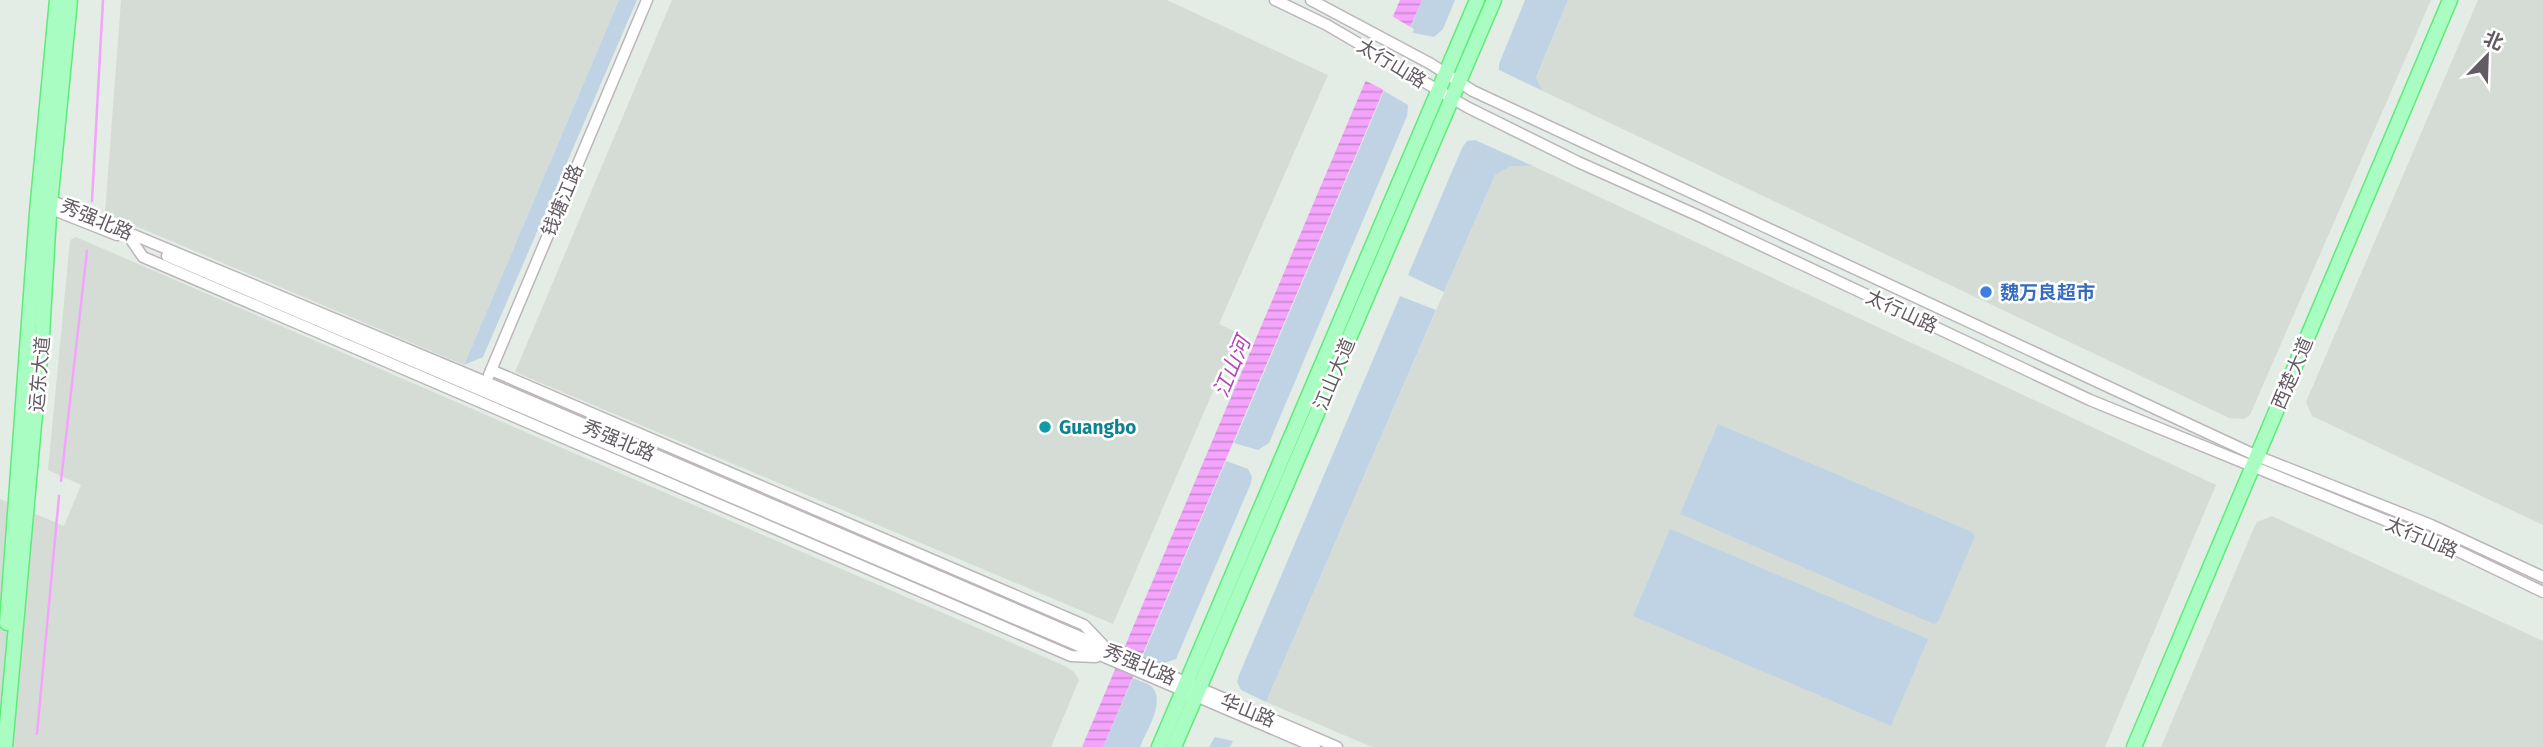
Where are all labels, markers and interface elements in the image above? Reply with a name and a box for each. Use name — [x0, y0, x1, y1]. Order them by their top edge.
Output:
north arrow — [2452, 21, 2522, 91]
text: 北 — [2480, 27, 2507, 55]
street label: 太行山路 — [1353, 34, 1430, 93]
street label: 钱塘江路 — [537, 161, 588, 240]
street label: 秀强北路 — [57, 194, 136, 245]
place label: 魏万良超市 — [2000, 281, 2095, 304]
marker: 魏万良超市 — [1978, 284, 1994, 300]
street label: 太行山路 — [1862, 285, 1941, 338]
water label: 江山河 — [1208, 329, 1258, 401]
street label: 西楚大道 — [2267, 334, 2318, 413]
street label: 运东大道 — [25, 335, 54, 413]
street label: 江山大道 — [1309, 335, 1360, 414]
street label: 秀强北路 — [579, 415, 658, 466]
place label: Guangbo — [1059, 416, 1136, 439]
marker: Guangbo — [1037, 419, 1053, 435]
street label: 太行山路 — [2382, 512, 2461, 563]
street label: 秀强北路 — [1100, 639, 1179, 690]
street label: 华山路 — [1217, 689, 1279, 732]

